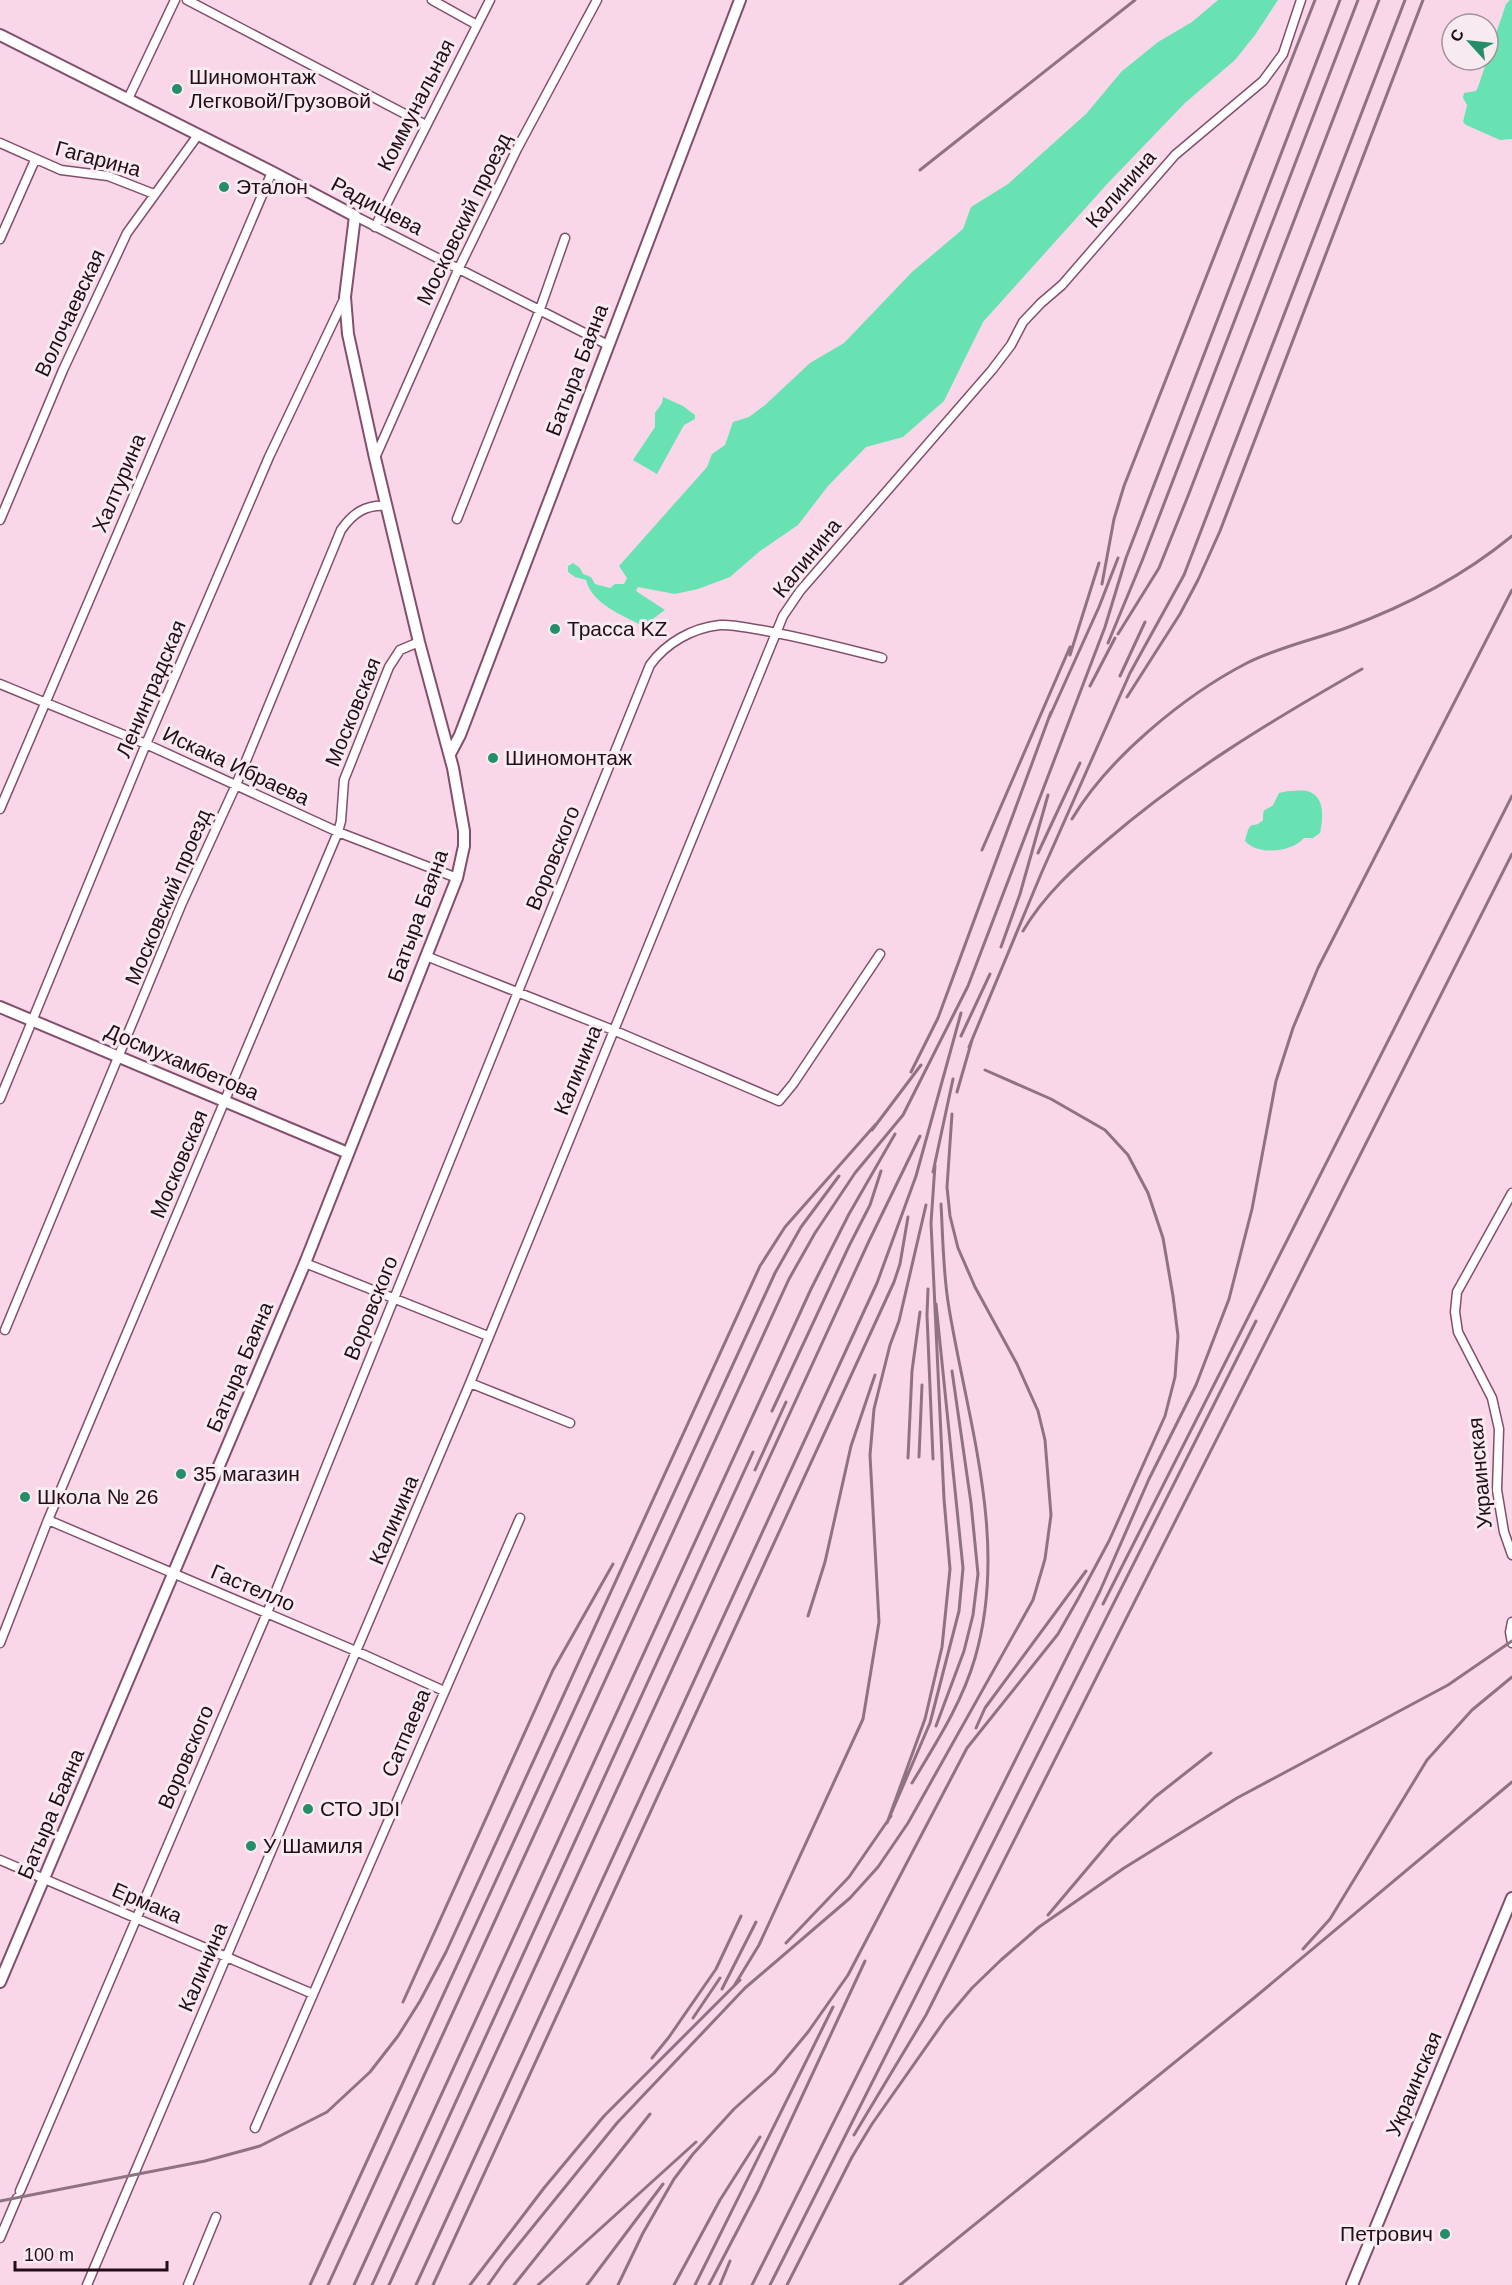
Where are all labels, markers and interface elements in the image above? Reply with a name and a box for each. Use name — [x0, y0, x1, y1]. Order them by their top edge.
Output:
north arrow — [1440, 12, 1500, 72]
text: С — [1447, 26, 1467, 44]
street label: Коммунальная — [372, 35, 459, 174]
place label: Шиномонтаж Легковой/Грузовой — [189, 65, 371, 112]
marker: Шиномонтаж Легковой/Грузовой — [170, 82, 184, 96]
street label: Московский проезд — [412, 129, 515, 308]
street label: Гагарина — [53, 136, 144, 181]
street label: Калинина — [1081, 145, 1161, 232]
street label: Радищева — [328, 172, 427, 239]
place label: Эталон — [236, 175, 308, 198]
marker: Эталон — [217, 180, 231, 194]
street label: Волочаевская — [30, 246, 109, 380]
street label: Батыра Баяна — [541, 301, 612, 439]
street label: Халтурина — [87, 430, 150, 536]
street label: Калинина — [768, 513, 845, 602]
street label: Ленинградская — [111, 617, 190, 761]
place label: Трасса KZ — [567, 617, 668, 640]
marker: Трасса KZ — [548, 622, 562, 636]
street label: Московская — [320, 654, 385, 769]
street label: Искака Ибраева — [159, 722, 313, 810]
place label: Шиномонтаж — [505, 746, 632, 769]
marker: Шиномонтаж — [486, 751, 500, 765]
street label: Воровского — [521, 802, 584, 913]
street label: Московский проезд — [120, 806, 215, 988]
street label: Батыра Баяна — [383, 846, 452, 985]
street label: Досмухамбетова — [102, 1019, 263, 1104]
street label: Калинина — [549, 1021, 606, 1118]
street label: Московская — [145, 1106, 212, 1221]
street label: Воровского — [339, 1252, 402, 1363]
street label: Батыра Баяна — [202, 1298, 277, 1435]
street label: Украинская — [1463, 1417, 1496, 1530]
place label: 35 магазин — [193, 1462, 300, 1485]
marker: 35 магазин — [174, 1467, 188, 1481]
street label: Калинина — [364, 1472, 423, 1568]
place label: Школа № 26 — [37, 1485, 158, 1508]
marker: Школа № 26 — [18, 1490, 32, 1504]
street label: Гастелло — [208, 1560, 299, 1616]
street label: Сатпаева — [377, 1685, 435, 1780]
street label: Воровского — [153, 1701, 218, 1812]
street label: Батыра Баяна — [13, 1745, 88, 1882]
place label: СТО JDI — [320, 1797, 400, 1820]
marker: СТО JDI — [301, 1802, 315, 1816]
place label: У Шамиля — [263, 1834, 363, 1857]
marker: У Шамиля — [244, 1839, 258, 1853]
street label: Ермака — [109, 1878, 186, 1928]
street label: Калинина — [173, 1919, 232, 2015]
street label: Украинская — [1381, 2028, 1446, 2140]
place label: Петрович — [1340, 2222, 1433, 2245]
marker: Петрович — [1438, 2227, 1452, 2241]
scale bar — [15, 2234, 166, 2272]
text: 100 m — [24, 2245, 74, 2265]

